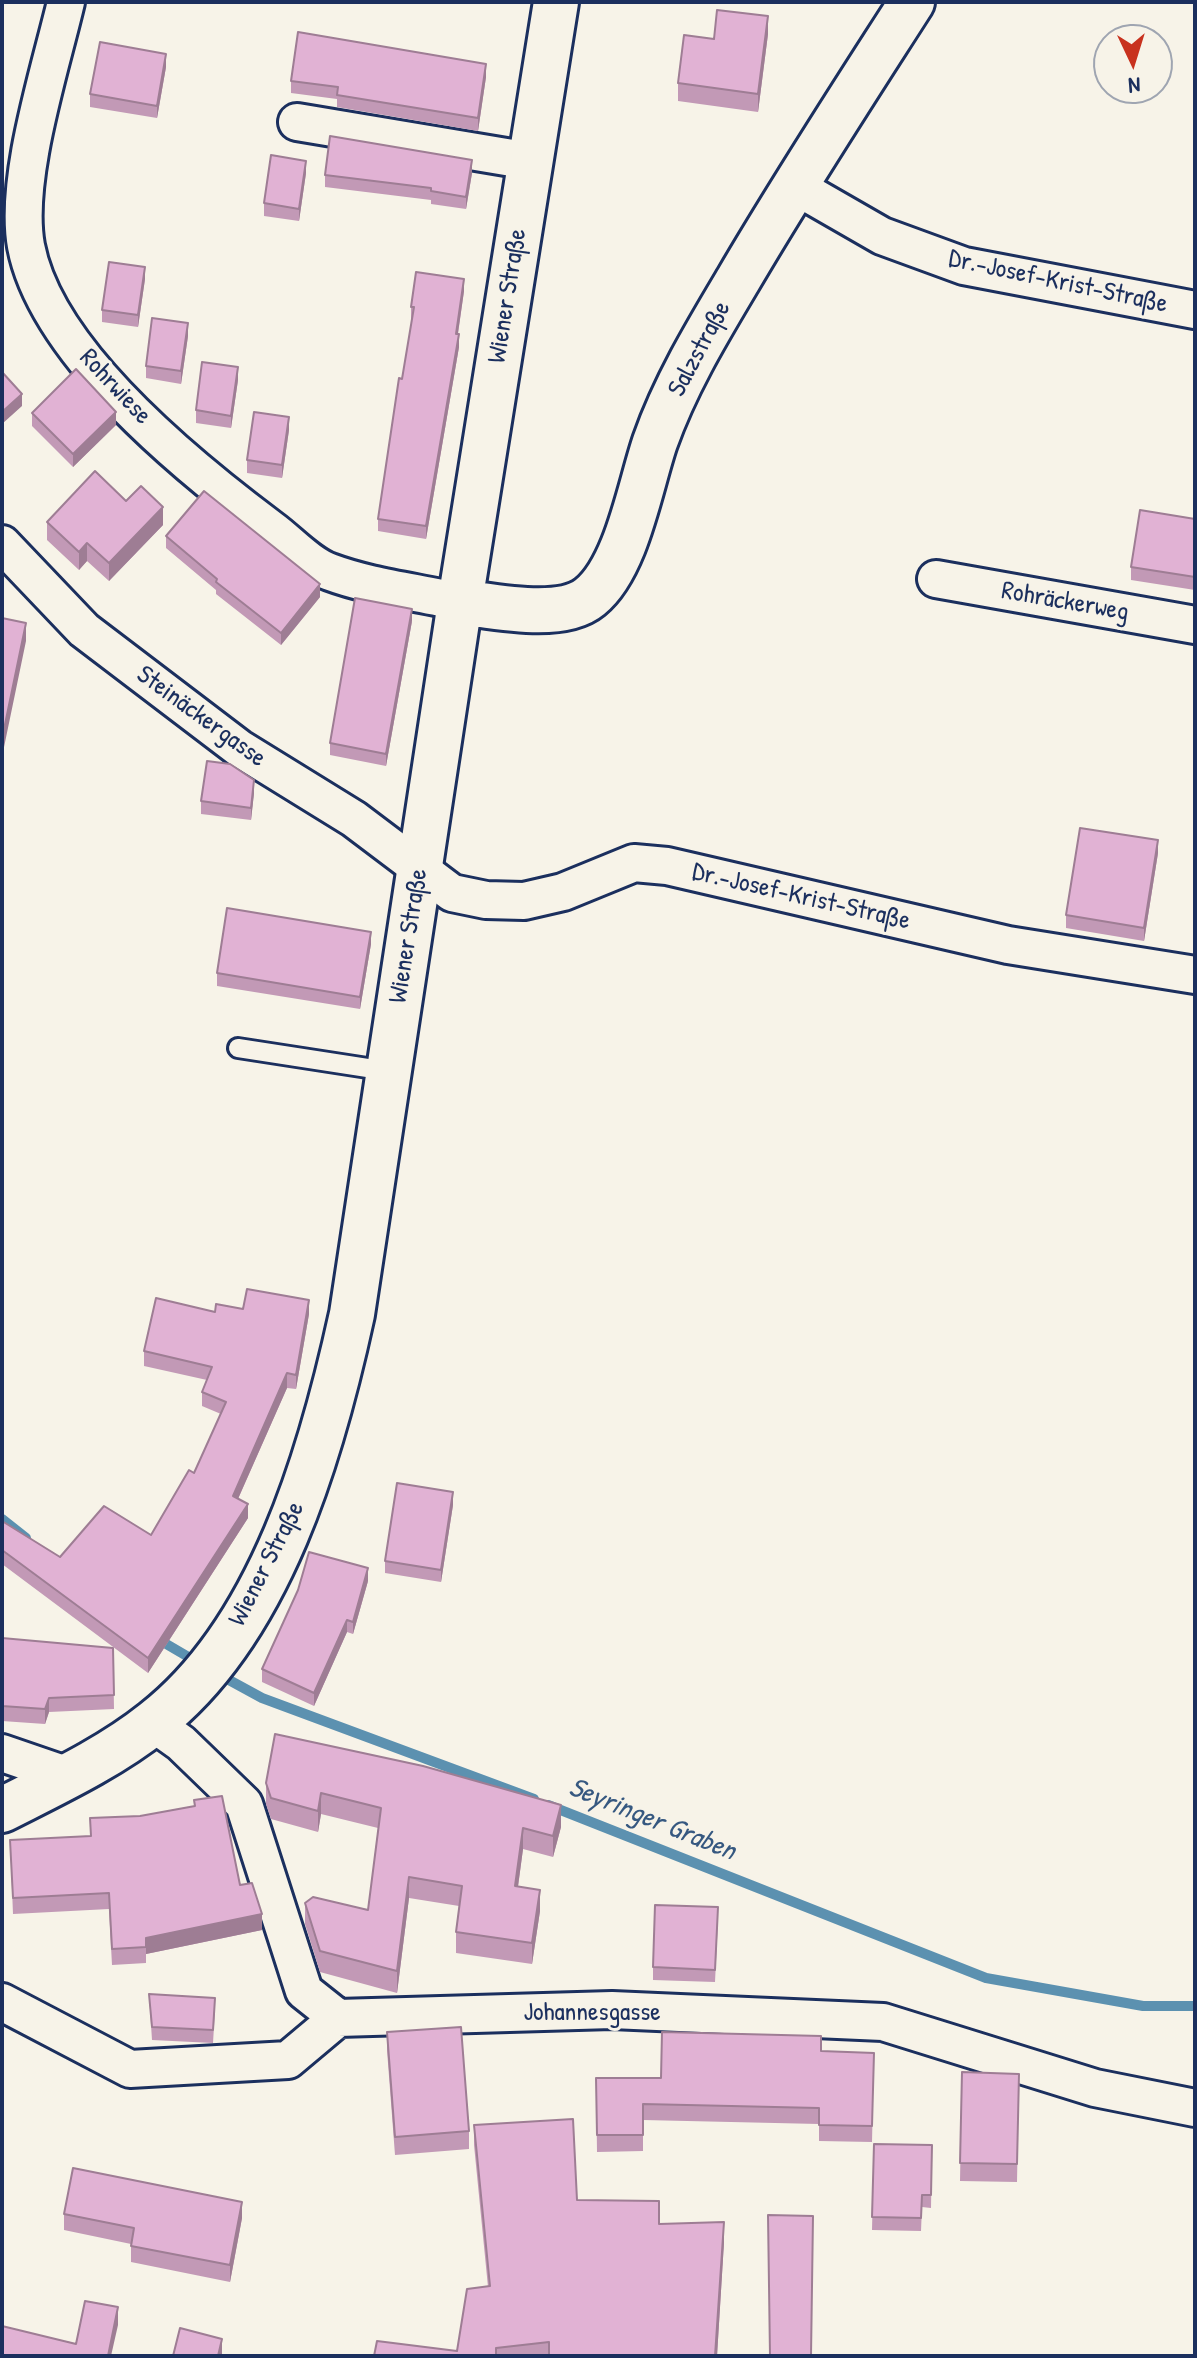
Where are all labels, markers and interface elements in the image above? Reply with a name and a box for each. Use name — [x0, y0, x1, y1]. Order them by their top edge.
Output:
north arrow — [1093, 24, 1173, 104]
text: N — [1128, 71, 1141, 101]
street label: Wiener Straße — [482, 227, 534, 365]
street label: Dr.-Josef-Krist-Straße — [946, 244, 1170, 320]
street label: Salzstraße — [662, 296, 738, 402]
street label: Rohrwiese — [72, 343, 158, 431]
street label: Rohräckerweg — [999, 575, 1131, 629]
street label: Steinäckergasse — [130, 660, 272, 774]
street label: Dr.-Josef-Krist-Straße — [689, 857, 913, 937]
street label: Wiener Straße — [383, 867, 435, 1005]
street label: Wiener Straße — [222, 1497, 312, 1631]
water label: Seyringer Graben — [564, 1771, 740, 1869]
street label: Johannesgasse — [523, 1997, 661, 2029]

